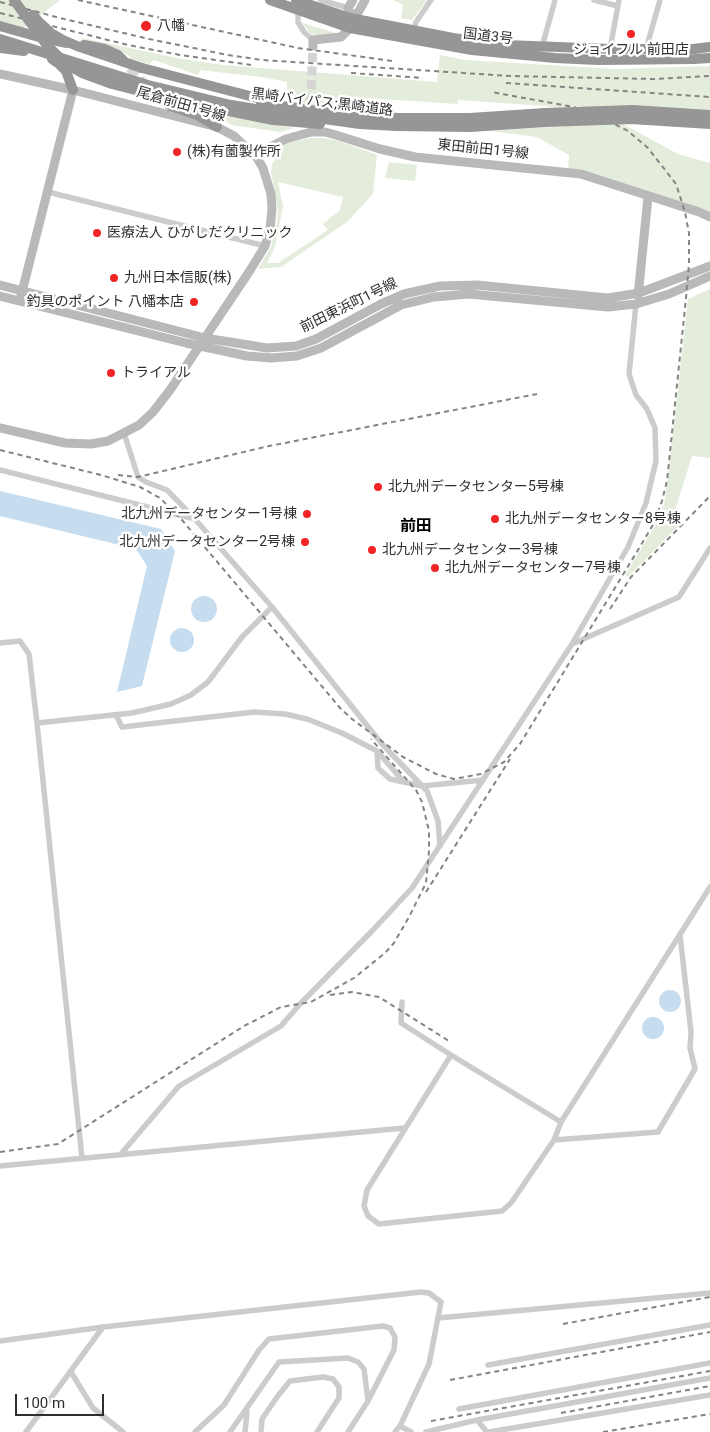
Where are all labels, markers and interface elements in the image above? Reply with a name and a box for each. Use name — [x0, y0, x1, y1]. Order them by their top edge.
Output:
place label: 八幡 — [157, 18, 185, 34]
marker: 八幡 — [139, 19, 153, 33]
street label: 国道3号 — [462, 26, 514, 48]
marker: ジョイフル 前田店 — [625, 28, 637, 40]
place label: ジョイフル 前田店 — [573, 42, 689, 58]
street label: 尾倉前田1号線 — [135, 84, 227, 126]
street label: 黒崎バイパス;黒崎道路 — [250, 86, 394, 120]
street label: 東田前田1号線 — [436, 137, 530, 163]
place label: (株)有薗製作所 — [187, 144, 281, 160]
marker: (株)有薗製作所 — [171, 146, 183, 158]
place label: 医療法人 ひがしだクリニック — [107, 225, 292, 241]
marker: 医療法人 ひがしだクリニック — [91, 227, 103, 239]
place label: 九州日本信販(株) — [124, 270, 232, 286]
marker: 九州日本信販(株) — [108, 272, 120, 284]
street label: 前田東浜町1号線 — [298, 275, 400, 337]
place label: 釣具のポイント 八幡本店 — [27, 294, 184, 310]
marker: 釣具のポイント 八幡本店 — [188, 296, 200, 308]
place label: トライアル — [121, 365, 191, 381]
marker: トライアル — [105, 367, 117, 379]
place label: 北九州データセンター5号棟 — [388, 479, 564, 495]
marker: 北九州データセンター5号棟 — [372, 481, 384, 493]
place label: 北九州データセンター1号棟 — [121, 506, 297, 522]
marker: 北九州データセンター1号棟 — [301, 508, 313, 520]
place label: 北九州データセンター8号棟 — [505, 511, 681, 527]
marker: 北九州データセンター8号棟 — [489, 513, 501, 525]
district label: 前田 — [400, 517, 432, 537]
place label: 北九州データセンター2号棟 — [119, 534, 295, 550]
marker: 北九州データセンター2号棟 — [299, 536, 311, 548]
place label: 北九州データセンター3号棟 — [382, 542, 558, 558]
marker: 北九州データセンター3号棟 — [366, 544, 378, 556]
place label: 北九州データセンター7号棟 — [445, 560, 621, 576]
marker: 北九州データセンター7号棟 — [429, 562, 441, 574]
scale bar — [18, 1384, 106, 1416]
text: 100 m — [23, 1394, 65, 1412]

